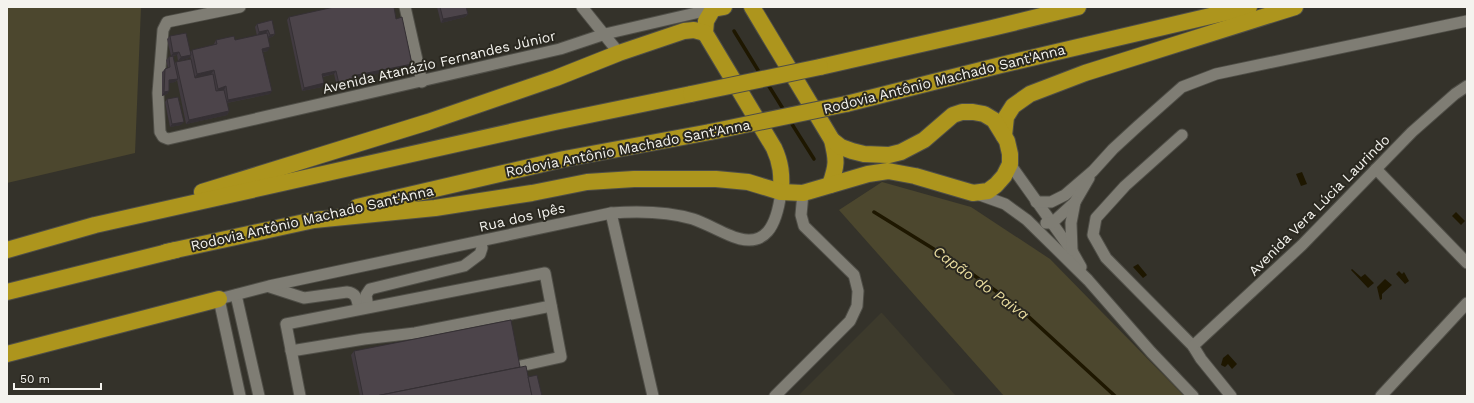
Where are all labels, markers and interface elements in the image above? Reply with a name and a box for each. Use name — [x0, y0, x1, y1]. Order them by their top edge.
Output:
street label: Avenida Atanázio Fernandes Júnior — [321, 27, 558, 97]
street label: Rodovia Antônio Machado Sant'Anna — [821, 41, 1067, 117]
street label: Rodovia Antônio Machado Sant'Anna — [504, 116, 752, 180]
street label: Avenida Vera Lúcia Laurindo — [1245, 131, 1393, 279]
street label: Rodovia Antônio Machado Sant'Anna — [189, 182, 435, 254]
street label: Rua dos Ipês — [477, 199, 567, 235]
water label: Capão do Paiva — [930, 242, 1032, 324]
scale bar — [14, 365, 101, 391]
text: 50 m — [20, 372, 50, 386]

